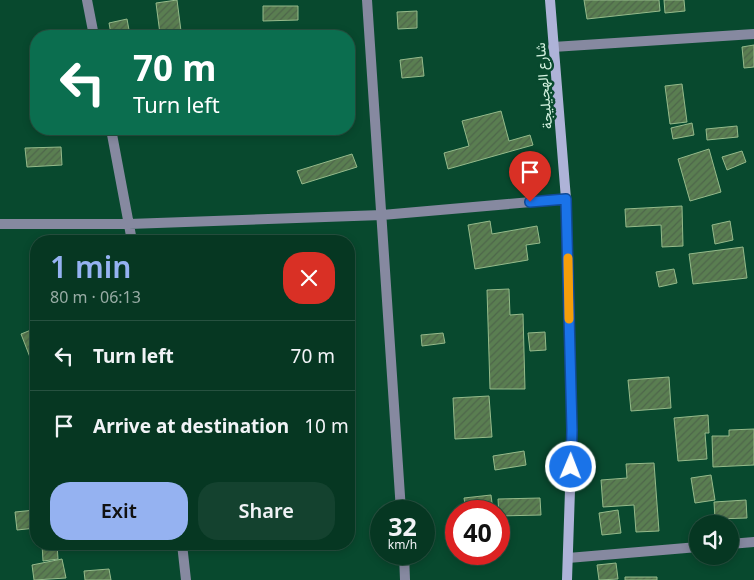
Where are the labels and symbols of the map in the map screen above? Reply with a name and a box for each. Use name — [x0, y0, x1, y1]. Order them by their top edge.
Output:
street label: شارع الهجيليجة — [530, 42, 558, 130]
pin — [509, 151, 551, 202]
position arrow — [544, 440, 596, 492]
speed limit sign: 40 — [445, 500, 510, 565]

